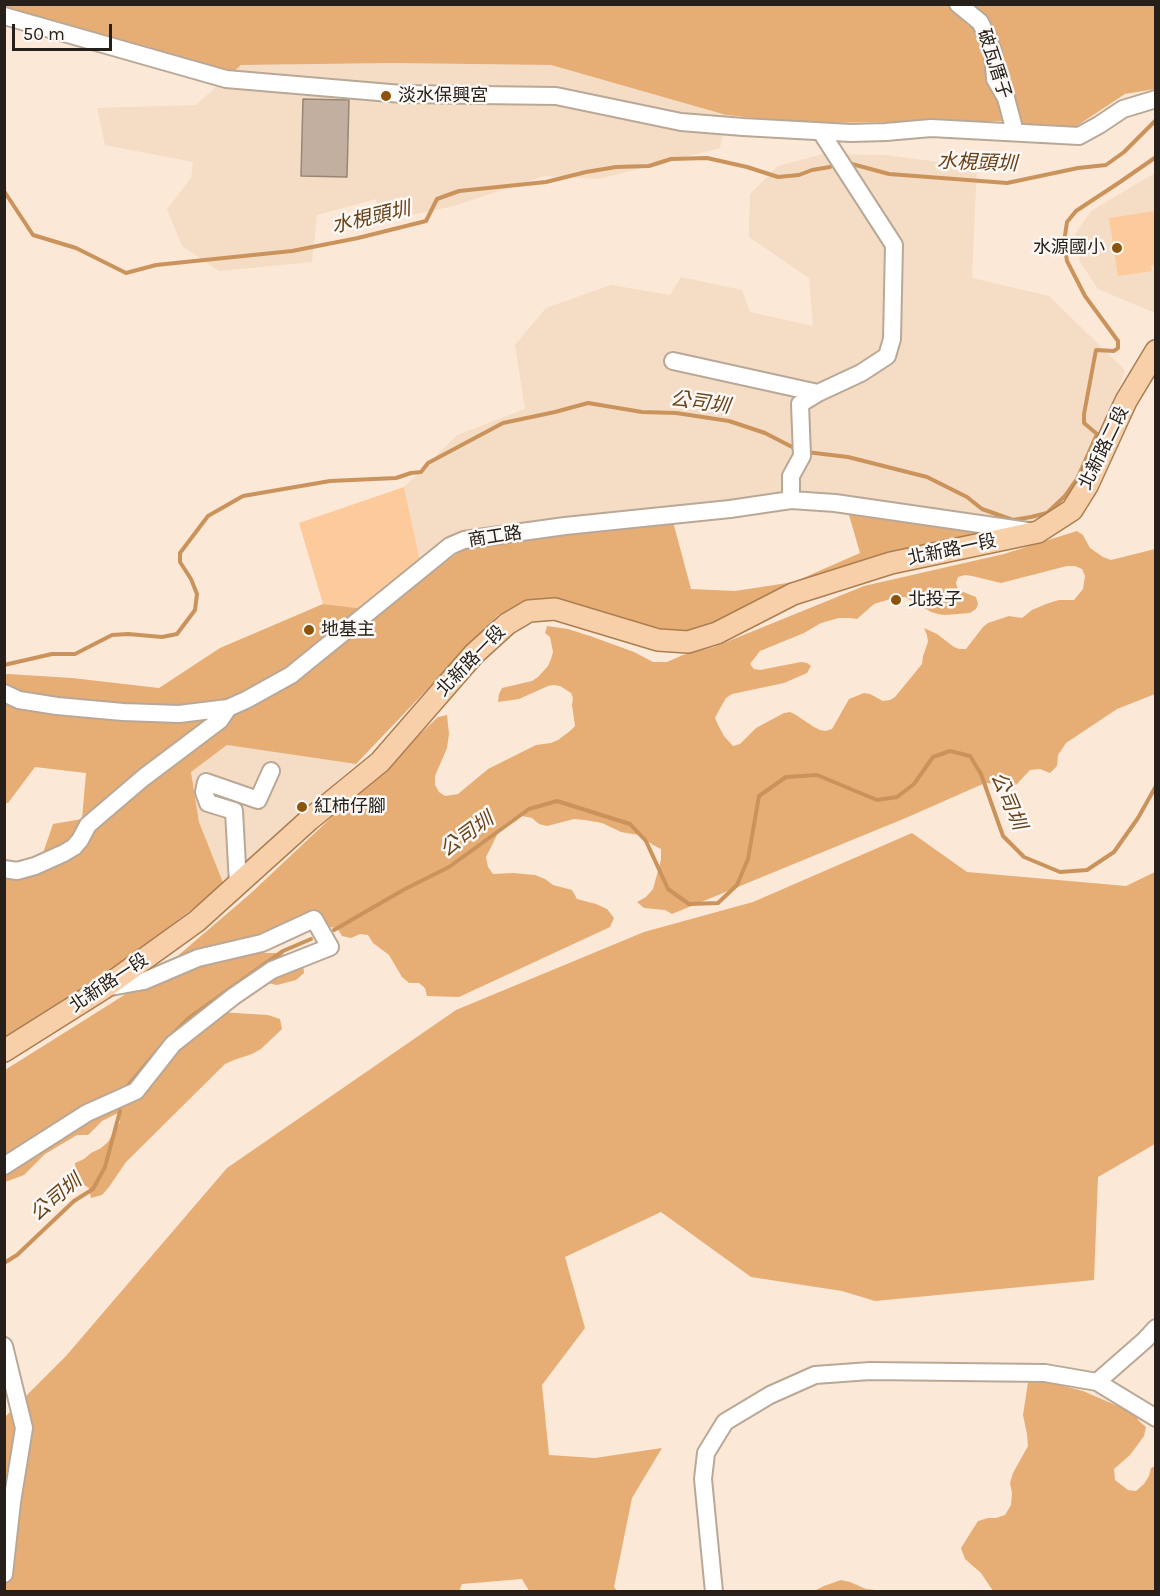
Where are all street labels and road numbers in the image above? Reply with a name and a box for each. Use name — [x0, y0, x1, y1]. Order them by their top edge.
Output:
street label: 破瓦厝子 — [973, 26, 1015, 102]
street label: 北新路二段 — [1075, 403, 1133, 493]
street label: 商工路 — [467, 522, 523, 552]
street label: 北新路一段 — [906, 530, 998, 570]
street label: 北新路一段 — [432, 621, 510, 701]
street label: 北新路一段 — [66, 949, 152, 1017]

